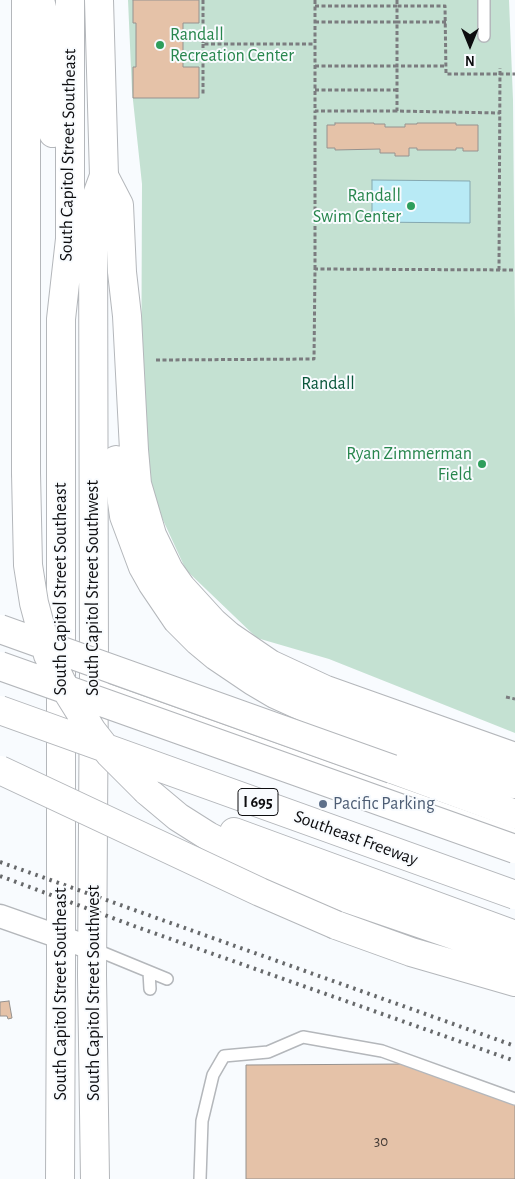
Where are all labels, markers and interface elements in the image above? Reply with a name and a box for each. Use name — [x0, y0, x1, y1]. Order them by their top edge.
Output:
north arrow — [445, 20, 495, 70]
place label: Randall Recreation Center — [170, 24, 294, 66]
marker: Randall Recreation Center — [154, 39, 166, 51]
street label: South Capitol Street Southeast — [55, 48, 81, 262]
text: N — [465, 53, 475, 67]
place label: Randall Swim Center — [313, 185, 401, 228]
marker: Randall Swim Center — [405, 200, 417, 212]
park label: Randall — [301, 373, 355, 395]
place label: Ryan Zimmerman Field — [346, 443, 472, 486]
marker: Ryan Zimmerman Field — [476, 458, 488, 470]
street label: South Capitol Street Southwest — [82, 480, 104, 696]
street label: South Capitol Street Southeast — [50, 483, 72, 695]
road number: I 695 — [238, 789, 278, 816]
place label: Pacific Parking — [333, 793, 435, 815]
marker: Pacific Parking — [317, 798, 329, 810]
street label: Southeast Freeway — [291, 806, 421, 870]
street label: South Capitol Street Southwest — [83, 885, 105, 1101]
street label: South Capitol Street Southeast — [50, 888, 72, 1100]
house number: 30 — [374, 1132, 388, 1150]

